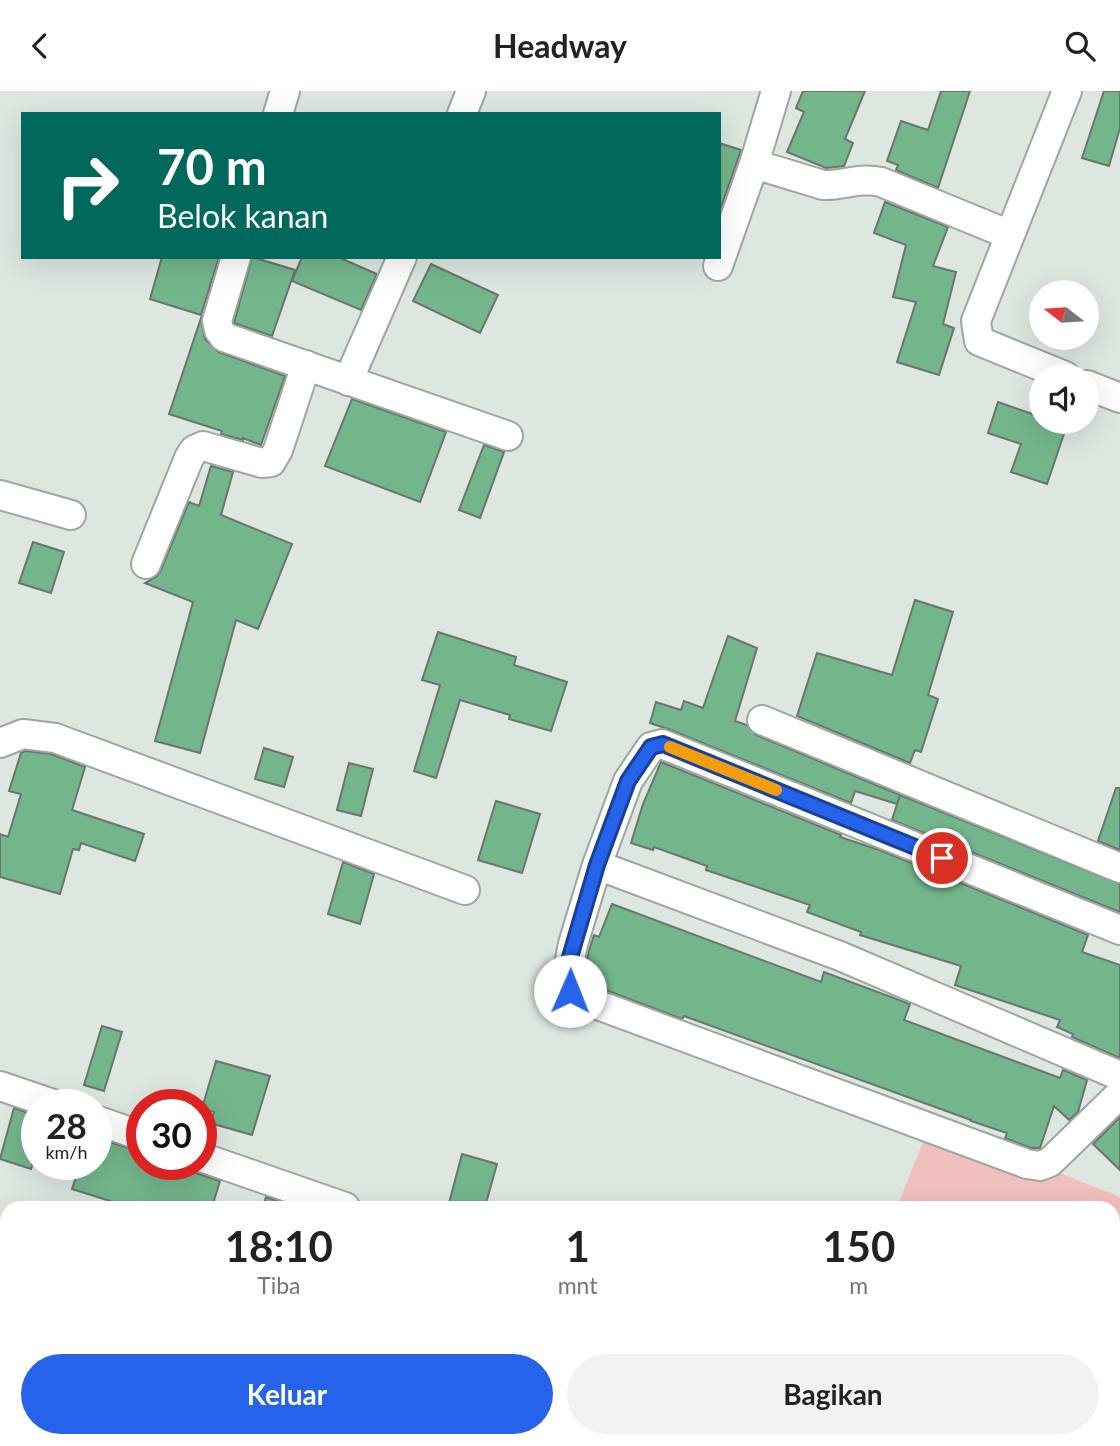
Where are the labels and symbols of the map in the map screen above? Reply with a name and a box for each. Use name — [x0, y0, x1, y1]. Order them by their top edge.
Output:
north arrow — [1029, 280, 1099, 350]
pin — [912, 828, 972, 888]
position arrow — [533, 954, 607, 1028]
speed limit sign: 30 — [126, 1089, 217, 1180]

